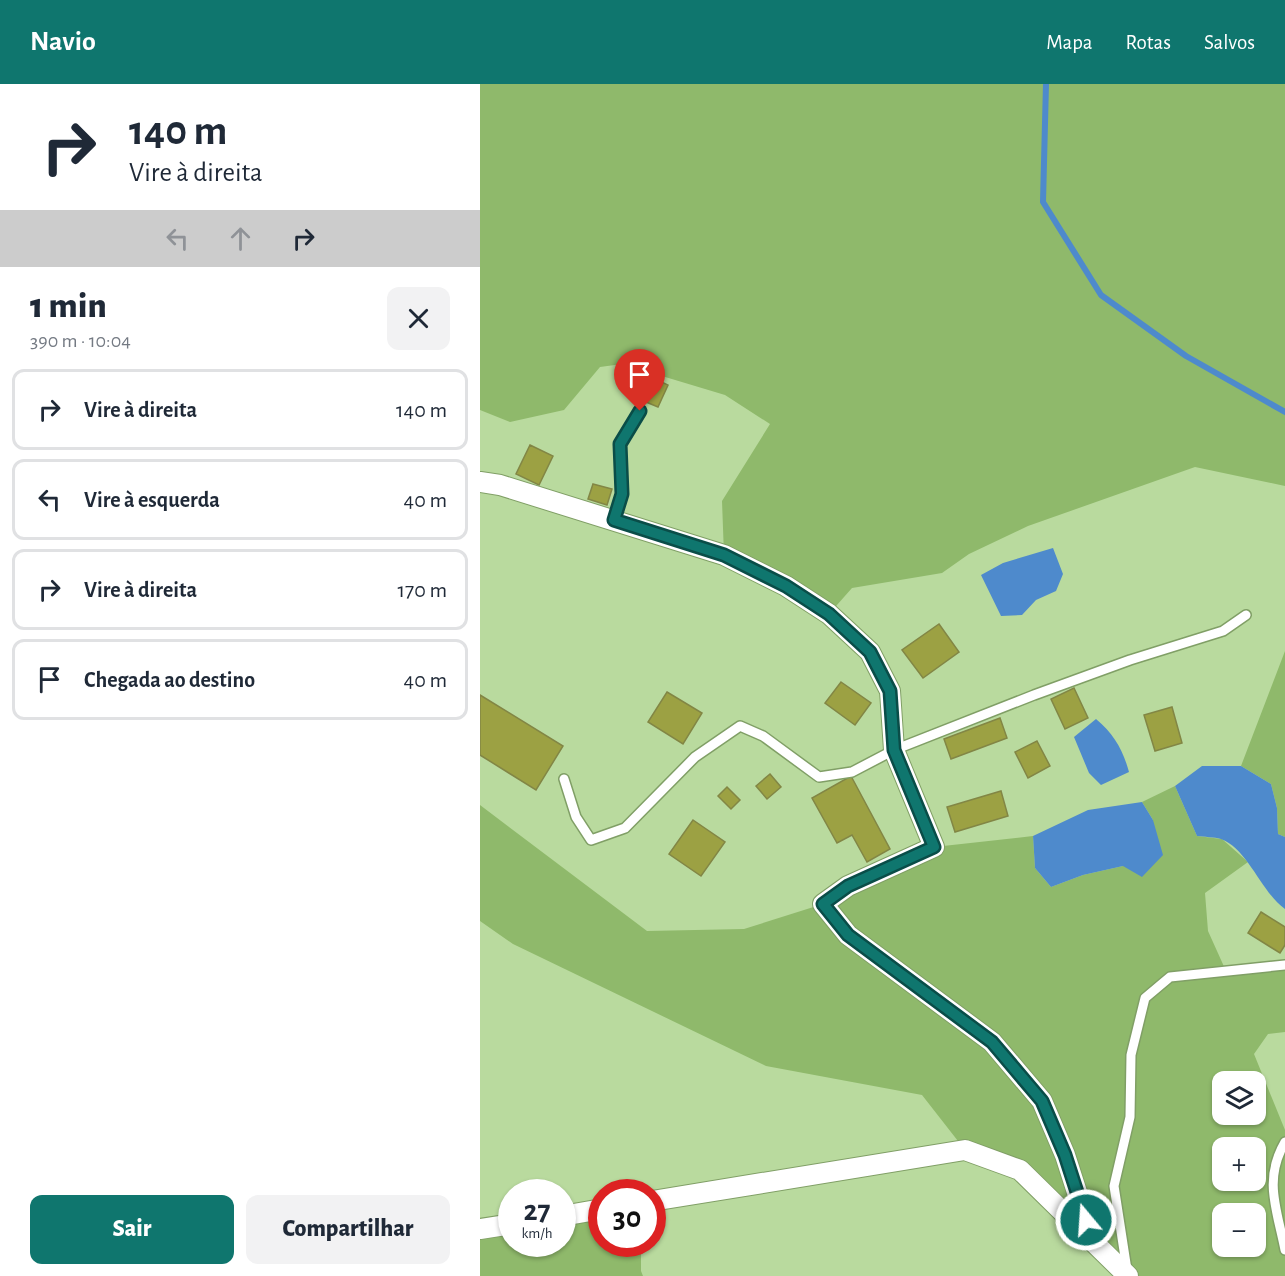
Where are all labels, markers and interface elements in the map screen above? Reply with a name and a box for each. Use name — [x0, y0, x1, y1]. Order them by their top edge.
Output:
text: Navio — [30, 28, 96, 56]
text: Mapa — [1046, 32, 1093, 53]
text: Rotas — [1126, 32, 1171, 53]
text: Salvos — [1204, 32, 1255, 53]
icon: right — [30, 108, 108, 186]
text: 140 m — [129, 110, 227, 152]
text: Vire à direita — [129, 159, 263, 186]
icon: left — [161, 222, 194, 255]
icon: ahead — [224, 222, 257, 255]
icon: right — [287, 222, 320, 255]
button: close — [387, 287, 450, 350]
text: 1 min — [30, 288, 107, 324]
text: 390 m · 10:04 — [30, 331, 131, 351]
pin — [614, 349, 665, 411]
icon: arrive — [623, 358, 656, 391]
icon: right — [33, 393, 66, 426]
text: Vire à direita — [84, 399, 197, 421]
text: 140 m — [396, 399, 447, 421]
icon: left — [33, 483, 66, 516]
text: Vire à esquerda — [84, 489, 220, 511]
text: 40 m — [404, 489, 447, 511]
icon: right — [33, 573, 66, 606]
text: Vire à direita — [84, 579, 197, 601]
text: 170 m — [397, 579, 447, 601]
icon: arrive — [33, 663, 66, 696]
text: Chegada ao destino — [84, 669, 255, 691]
text: 40 m — [404, 669, 447, 691]
map controls — [1212, 1071, 1266, 1257]
button: layers — [1212, 1071, 1266, 1125]
button: + — [1212, 1137, 1266, 1191]
speed limit sign: 30 — [588, 1179, 666, 1257]
position arrow — [1054, 1188, 1118, 1252]
button: Sair — [30, 1195, 234, 1264]
button: Compartilhar — [246, 1195, 450, 1264]
text: 27 — [523, 1196, 551, 1226]
button: − — [1212, 1203, 1266, 1257]
text: km/h — [522, 1226, 552, 1241]

